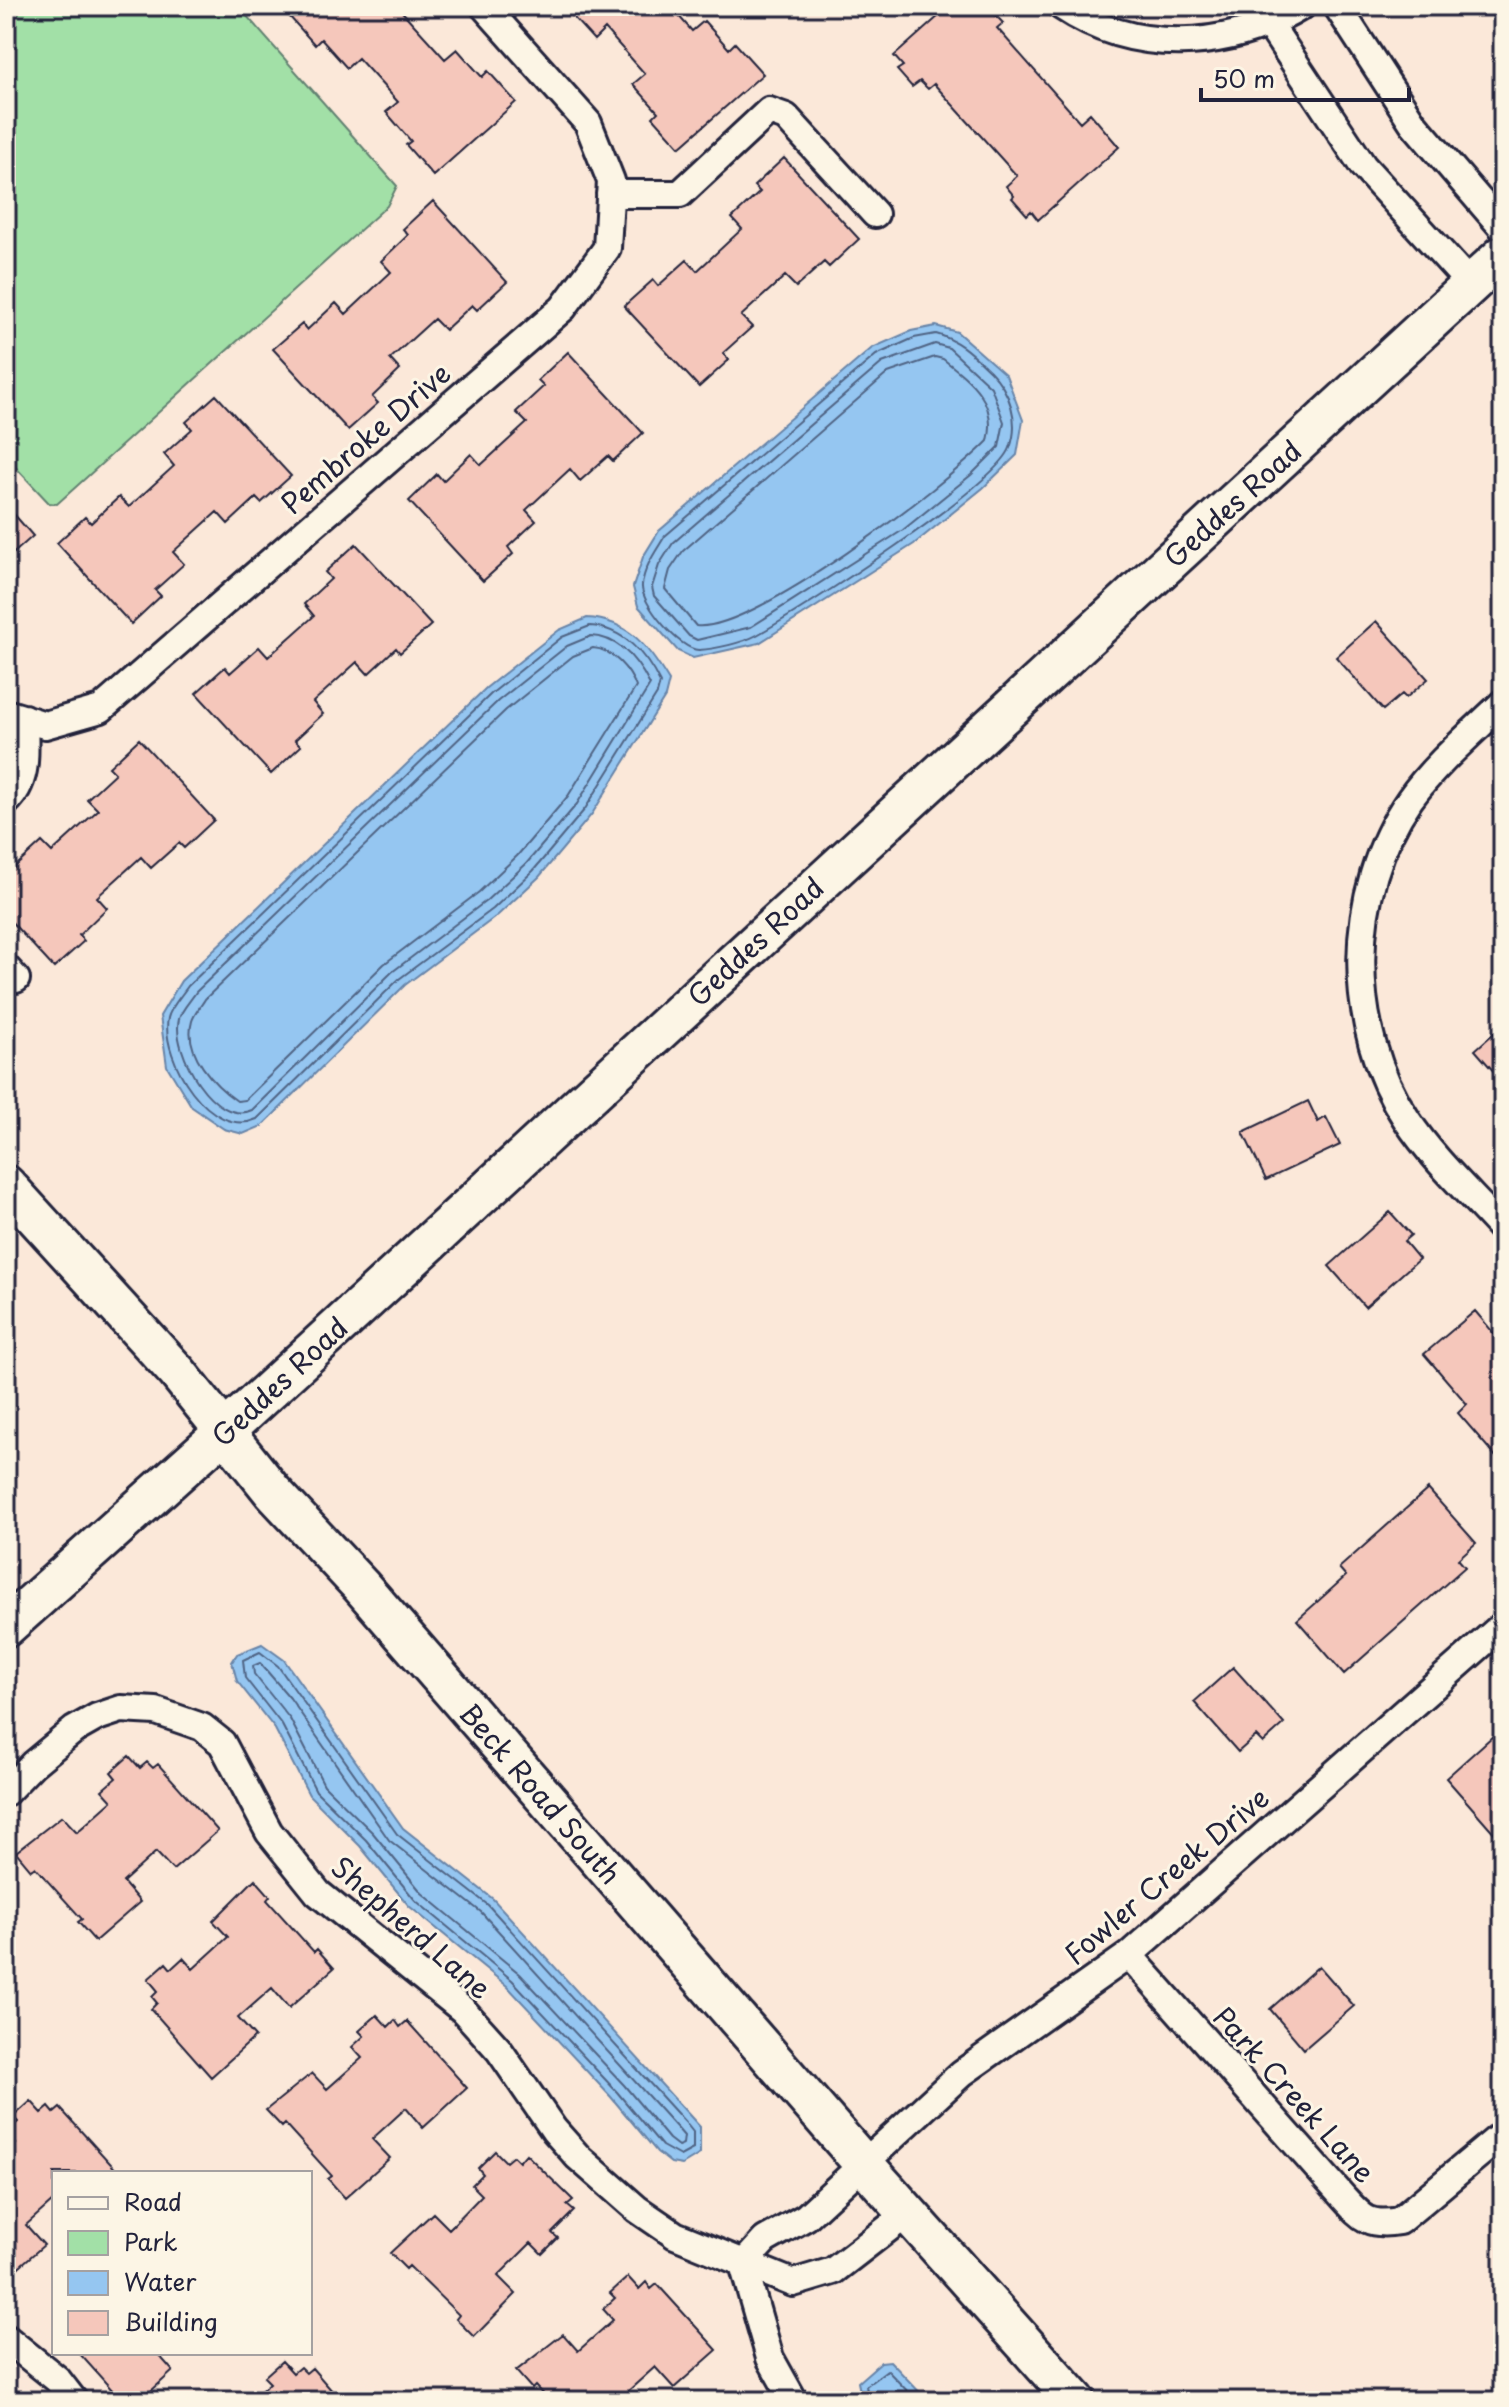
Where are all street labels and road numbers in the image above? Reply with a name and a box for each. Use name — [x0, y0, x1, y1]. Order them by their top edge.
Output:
street label: Pembroke Drive — [271, 352, 459, 524]
street label: Geddes Road — [1153, 429, 1311, 577]
street label: Geddes Road — [677, 866, 833, 1016]
street label: Geddes Road — [201, 1306, 357, 1456]
street label: Beck Road South — [450, 1693, 632, 1893]
street label: Fowler Creek Drive — [1054, 1776, 1278, 1974]
street label: Shepherd Lane — [323, 1845, 501, 2009]
street label: Park Creek Lane — [1204, 1996, 1386, 2192]

